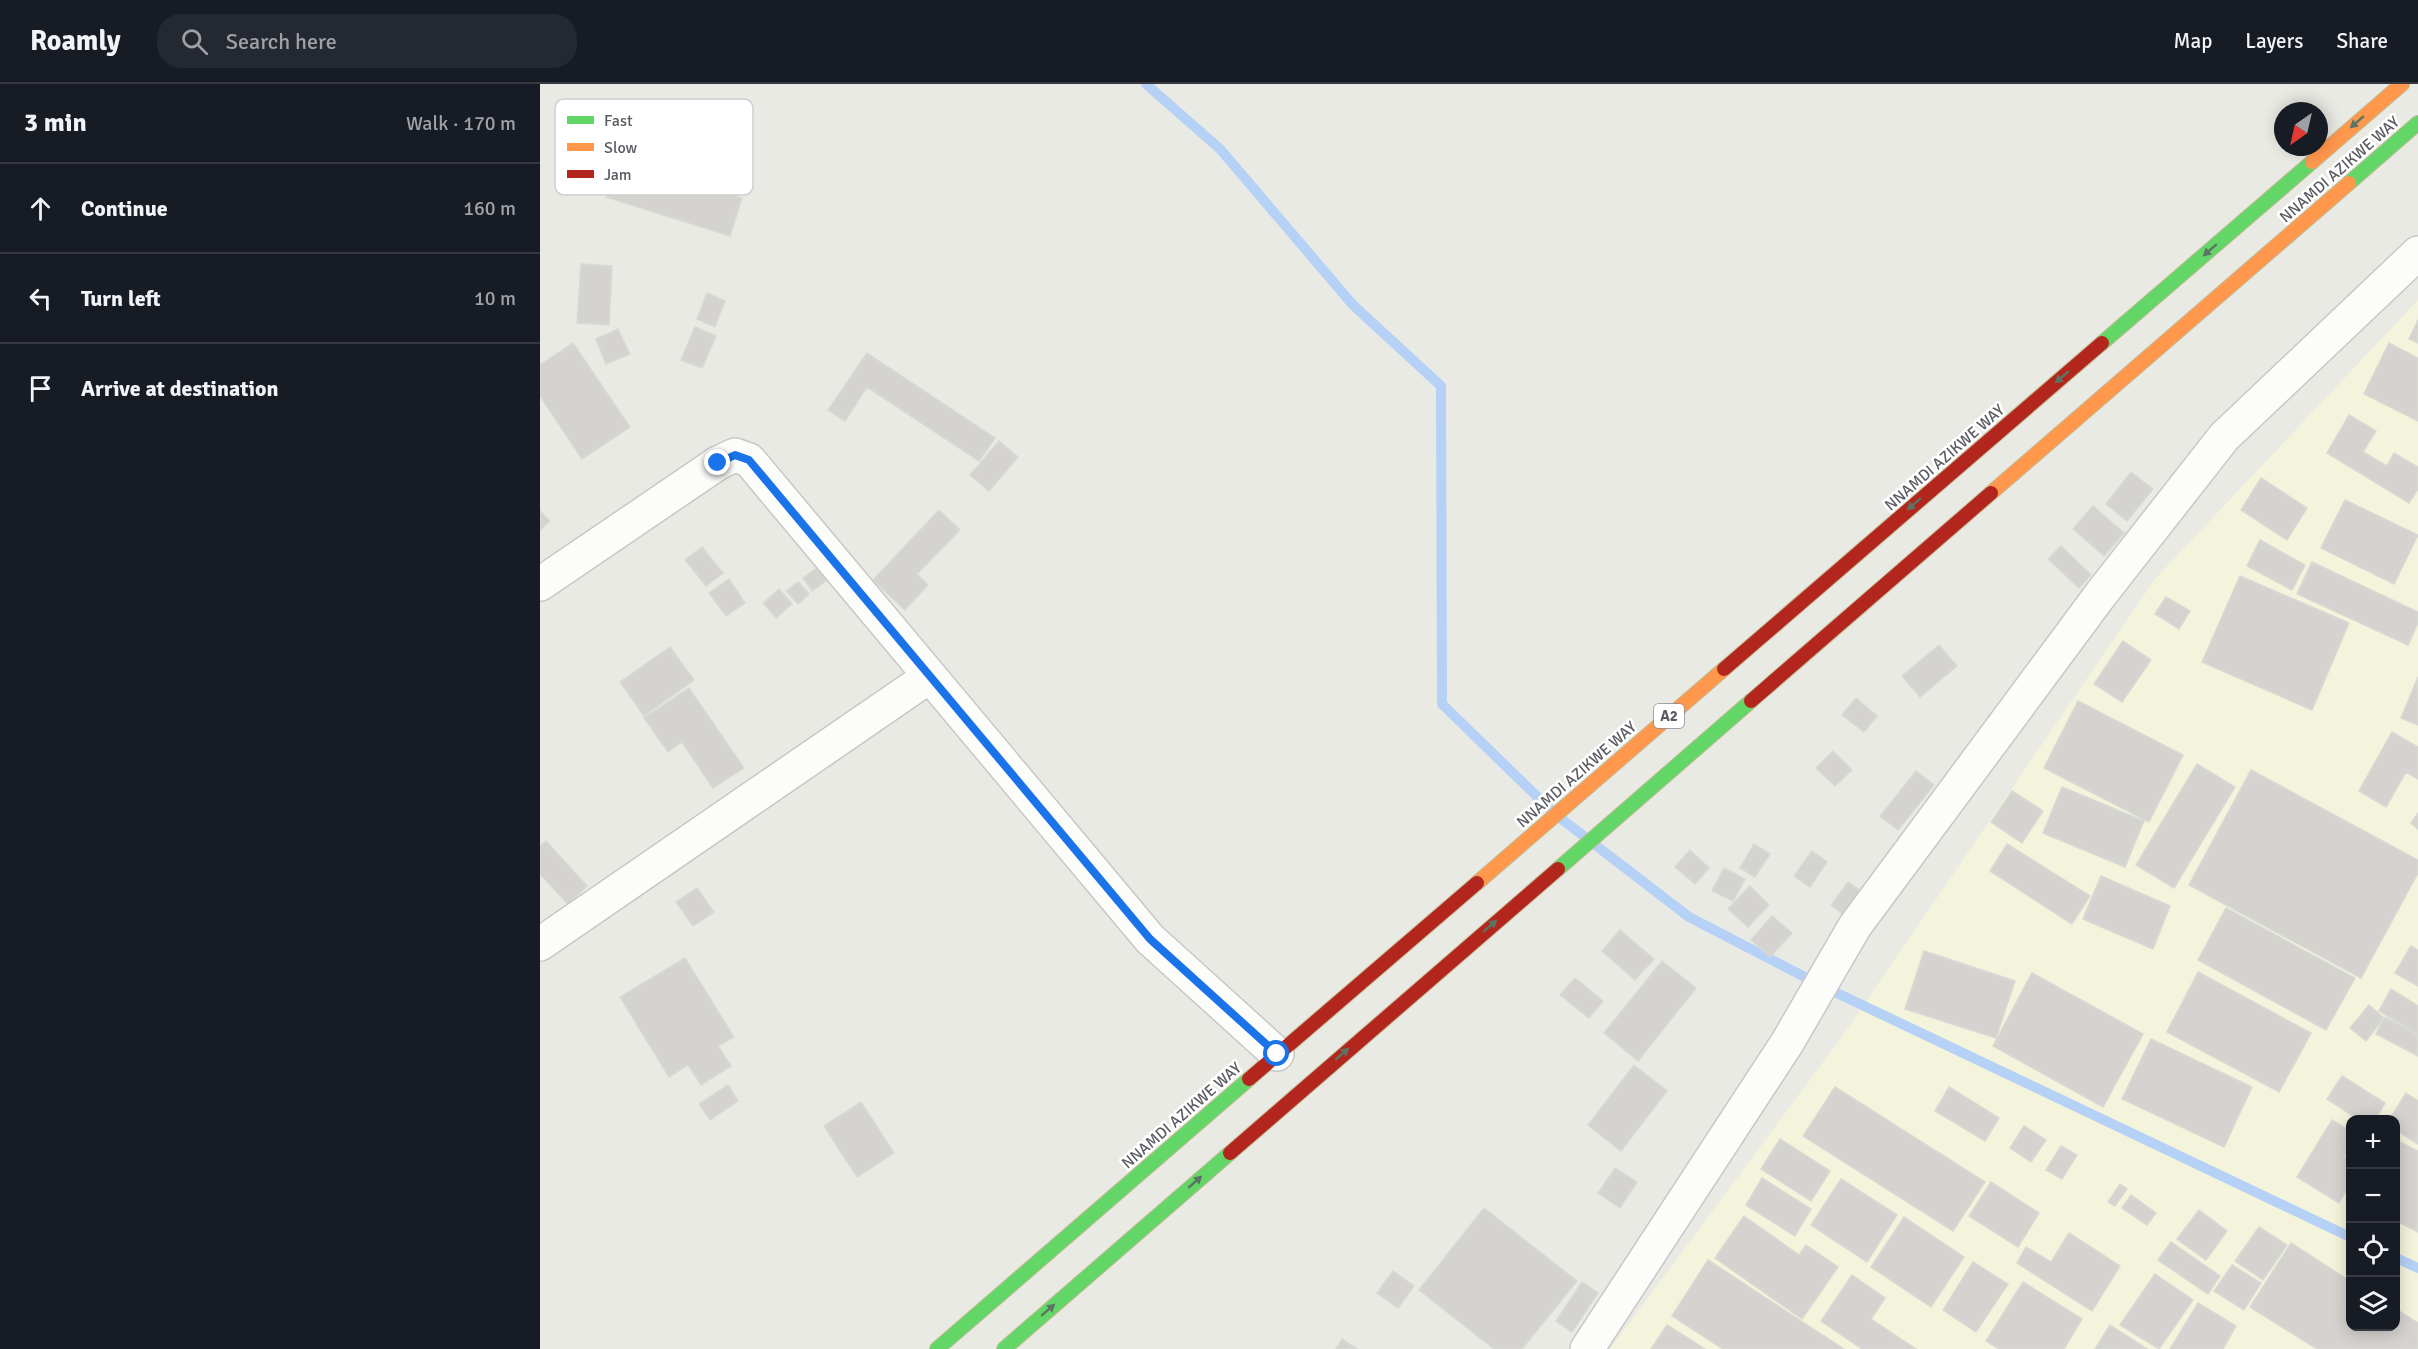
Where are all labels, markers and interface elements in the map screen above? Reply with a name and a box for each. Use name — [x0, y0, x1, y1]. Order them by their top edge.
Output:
search box — [157, 14, 577, 68]
text: Roamly — [30, 24, 121, 58]
icon: search — [178, 25, 211, 58]
text: Search here — [226, 28, 337, 55]
text: Map — [2174, 28, 2212, 54]
text: Layers — [2245, 28, 2303, 54]
text: Share — [2336, 28, 2388, 54]
legend — [555, 99, 753, 195]
north arrow — [2274, 102, 2328, 156]
text: 3 min — [24, 107, 87, 139]
text: Walk · 170 m — [406, 111, 516, 136]
text: Fast — [604, 111, 633, 131]
street label: NNAMDI AZIKWE WAY — [2276, 112, 2404, 227]
one-way arrow — [2350, 115, 2365, 128]
text: Slow — [604, 138, 638, 158]
text: Jam — [604, 165, 632, 185]
icon: ahead — [24, 192, 57, 225]
text: Continue — [81, 195, 168, 222]
text: 160 m — [463, 196, 516, 221]
one-way arrow — [2202, 243, 2218, 256]
icon: left — [24, 282, 57, 315]
text: Turn left — [81, 285, 161, 312]
text: 10 m — [474, 286, 516, 311]
one-way arrow — [2055, 370, 2070, 383]
icon: arrive — [24, 372, 57, 405]
text: Arrive at destination — [81, 375, 278, 402]
street label: NNAMDI AZIKWE WAY — [1881, 400, 2009, 515]
route end — [704, 449, 730, 475]
one-way arrow — [1907, 497, 1922, 510]
road number: A2 — [1654, 704, 1684, 728]
street label: NNAMDI AZIKWE WAY — [1513, 717, 1641, 832]
one-way arrow — [1482, 920, 1497, 933]
route start — [1263, 1040, 1289, 1066]
one-way arrow — [1334, 1048, 1349, 1061]
street label: NNAMDI AZIKWE WAY — [1118, 1058, 1246, 1173]
map controls — [2346, 1115, 2400, 1331]
button: + — [2346, 1115, 2400, 1169]
button: − — [2346, 1169, 2400, 1223]
one-way arrow — [1187, 1175, 1203, 1188]
button: locate — [2346, 1223, 2400, 1277]
button: layers — [2346, 1277, 2400, 1331]
one-way arrow — [1041, 1303, 1056, 1317]

